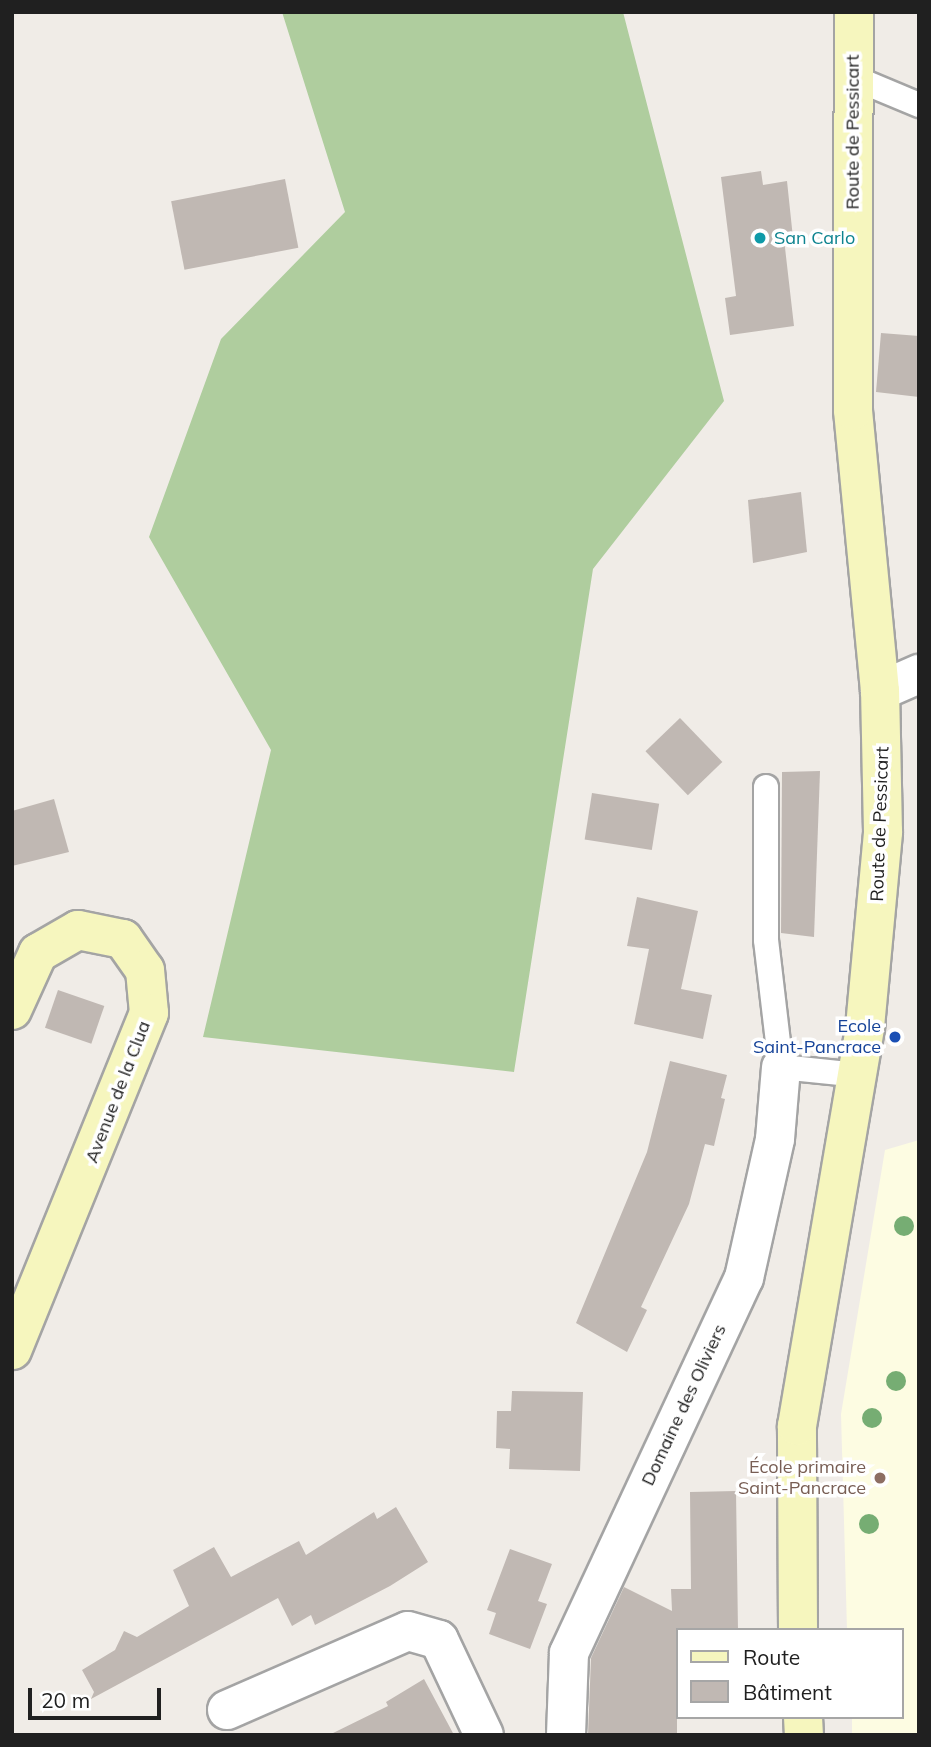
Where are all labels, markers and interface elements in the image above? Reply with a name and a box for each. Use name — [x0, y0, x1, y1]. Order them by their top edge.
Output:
street label: Route de Pessicart — [842, 54, 864, 210]
place label: San Carlo — [774, 227, 855, 249]
marker: San Carlo — [752, 230, 768, 246]
street label: Route de Pessicart — [867, 746, 893, 902]
place label: Ecole Saint-Pancrace — [753, 1016, 881, 1058]
street label: Avenue de la Clua — [81, 1018, 155, 1166]
marker: Ecole Saint-Pancrace — [887, 1029, 903, 1045]
street label: Domaine des Oliviers — [637, 1321, 731, 1489]
place label: École primaire Saint-Pancrace — [738, 1457, 866, 1500]
marker: École primaire Saint-Pancrace — [872, 1470, 888, 1486]
legend — [676, 1628, 903, 1719]
text: Route — [743, 1644, 800, 1670]
scale bar — [32, 1674, 164, 1718]
text: Bâtiment — [743, 1679, 832, 1705]
text: 20 m — [41, 1687, 90, 1713]

